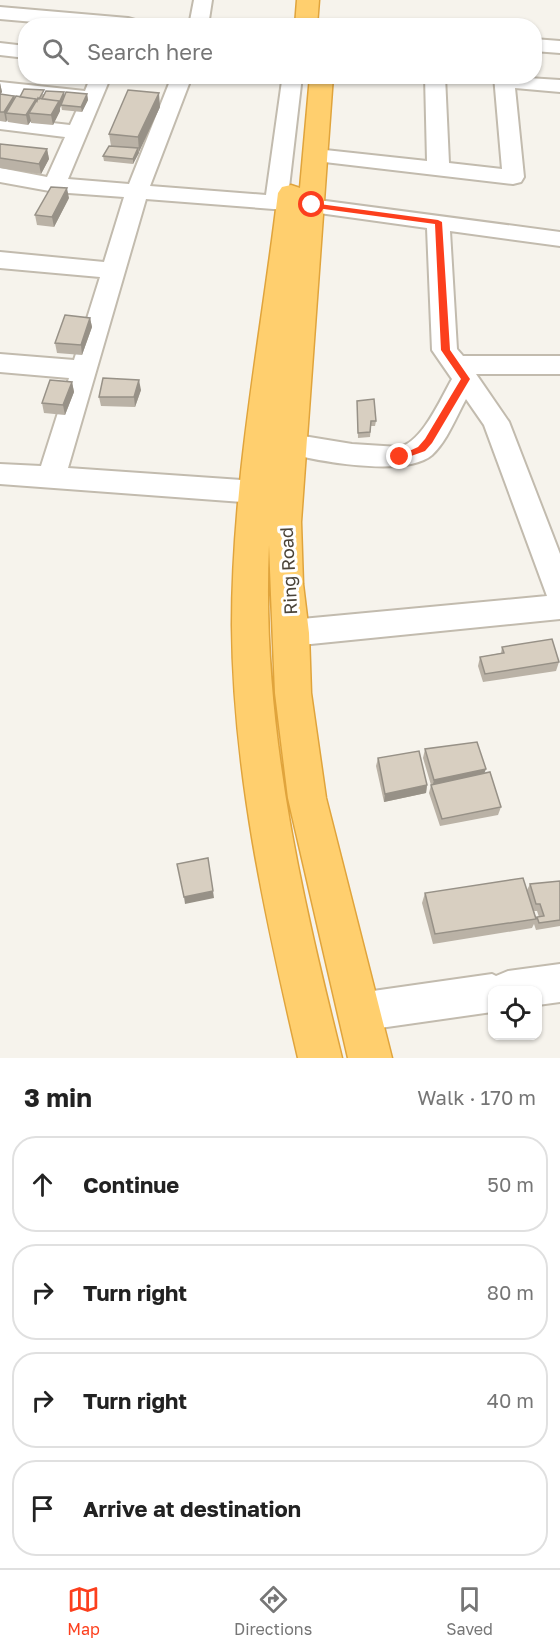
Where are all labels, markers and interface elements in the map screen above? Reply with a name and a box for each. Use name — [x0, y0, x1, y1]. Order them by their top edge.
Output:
search box — [18, 18, 542, 84]
icon: search — [39, 35, 72, 68]
text: Search here — [87, 38, 213, 65]
route start — [298, 191, 324, 217]
route end — [386, 443, 412, 469]
street label: Ring Road — [275, 527, 301, 615]
map controls — [488, 986, 542, 1040]
button: locate — [488, 986, 542, 1040]
text: 3 min — [24, 1082, 92, 1113]
text: Walk · 170 m — [417, 1085, 536, 1109]
icon: ahead — [26, 1168, 59, 1201]
text: Continue — [83, 1171, 179, 1198]
text: 50 m — [487, 1172, 534, 1196]
icon: right — [26, 1276, 59, 1309]
text: Turn right — [83, 1279, 187, 1306]
text: 80 m — [487, 1280, 534, 1304]
icon: right — [26, 1384, 59, 1417]
text: Turn right — [83, 1387, 187, 1414]
text: 40 m — [487, 1388, 534, 1412]
icon: arrive — [26, 1492, 59, 1525]
text: Arrive at destination — [83, 1495, 301, 1522]
tab: Map — [67, 1583, 100, 1639]
tab: Directions — [234, 1583, 312, 1639]
tab: Saved — [446, 1583, 493, 1639]

